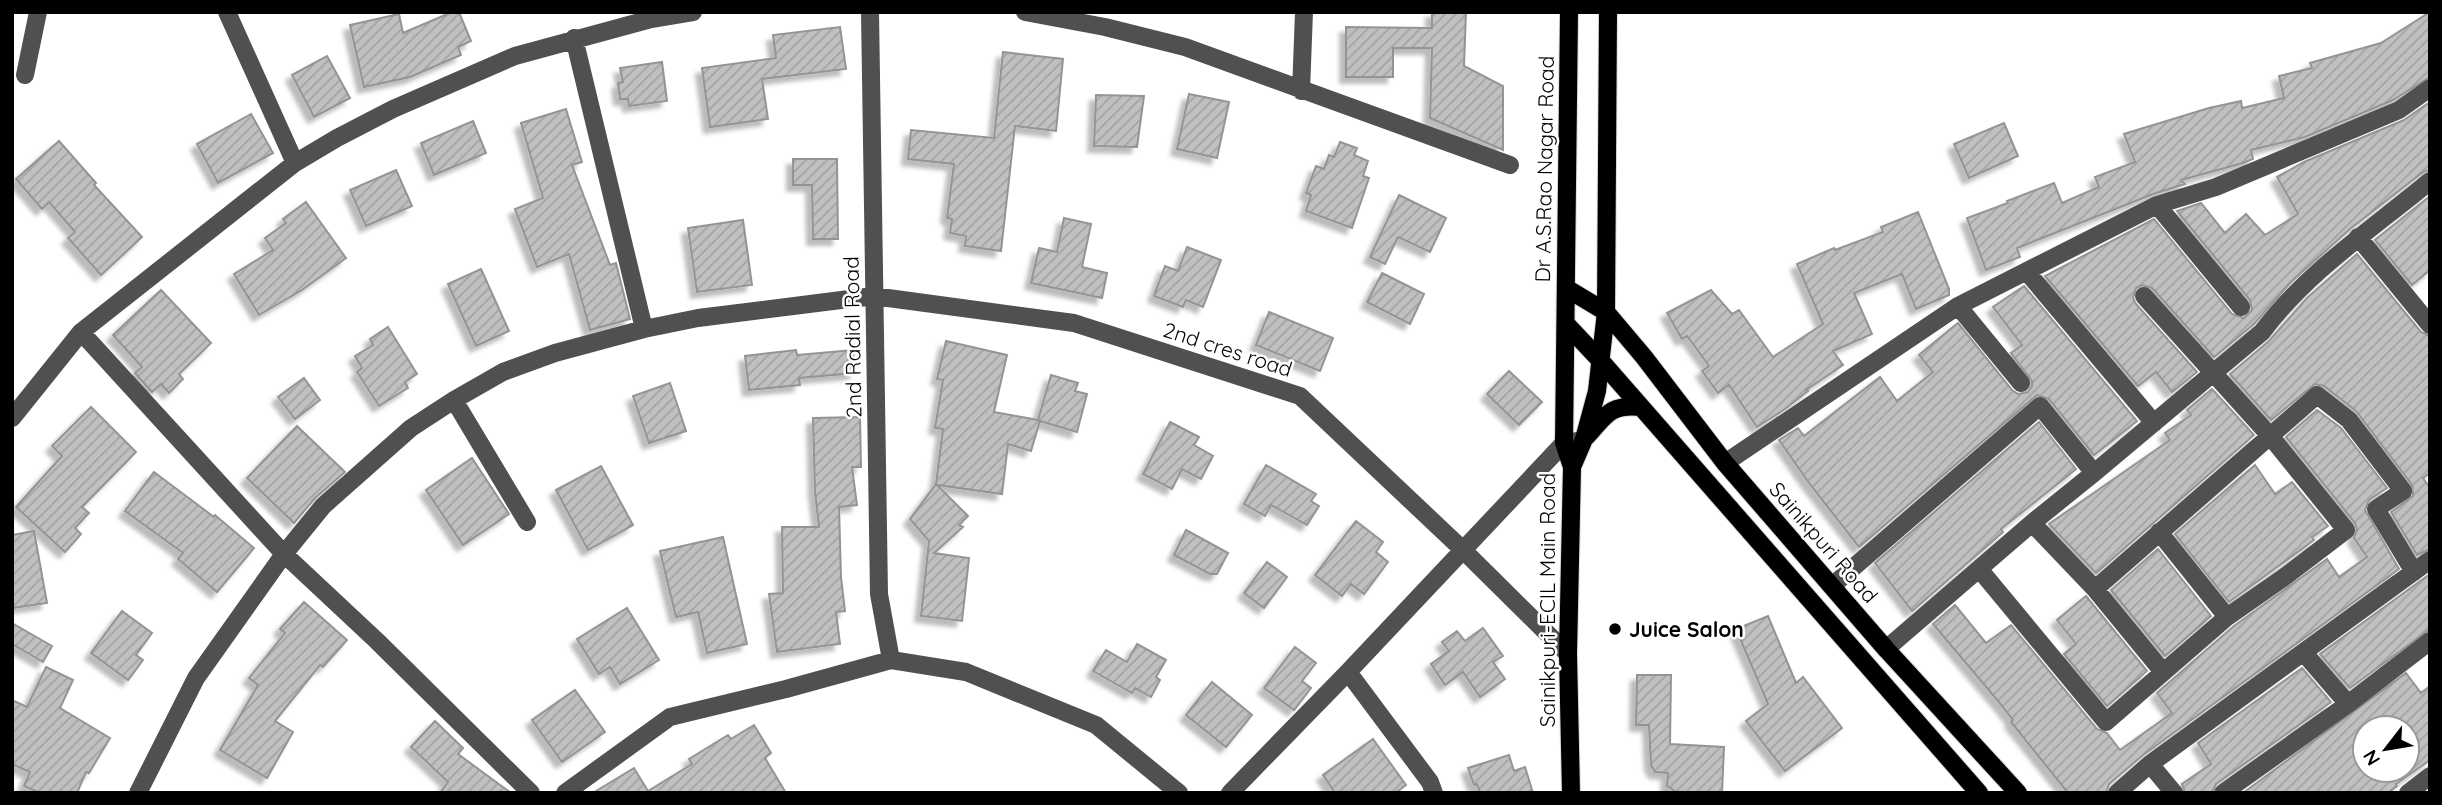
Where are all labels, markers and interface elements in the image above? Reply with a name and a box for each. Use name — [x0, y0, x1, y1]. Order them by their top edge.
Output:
street label: Dr A.S.Rao Nagar Road — [1529, 55, 1559, 283]
street label: 2nd Radial Road — [838, 256, 866, 418]
street label: 2nd cres road — [1160, 316, 1296, 382]
street label: Sainikpuri-ECIL Main Road — [1534, 473, 1560, 727]
street label: Sainikpuri Road — [1764, 476, 1884, 608]
place label: Juice Salon — [1629, 616, 1744, 642]
marker: Juice Salon — [1607, 621, 1623, 637]
north arrow — [2351, 714, 2421, 784]
text: N — [2358, 746, 2385, 770]

